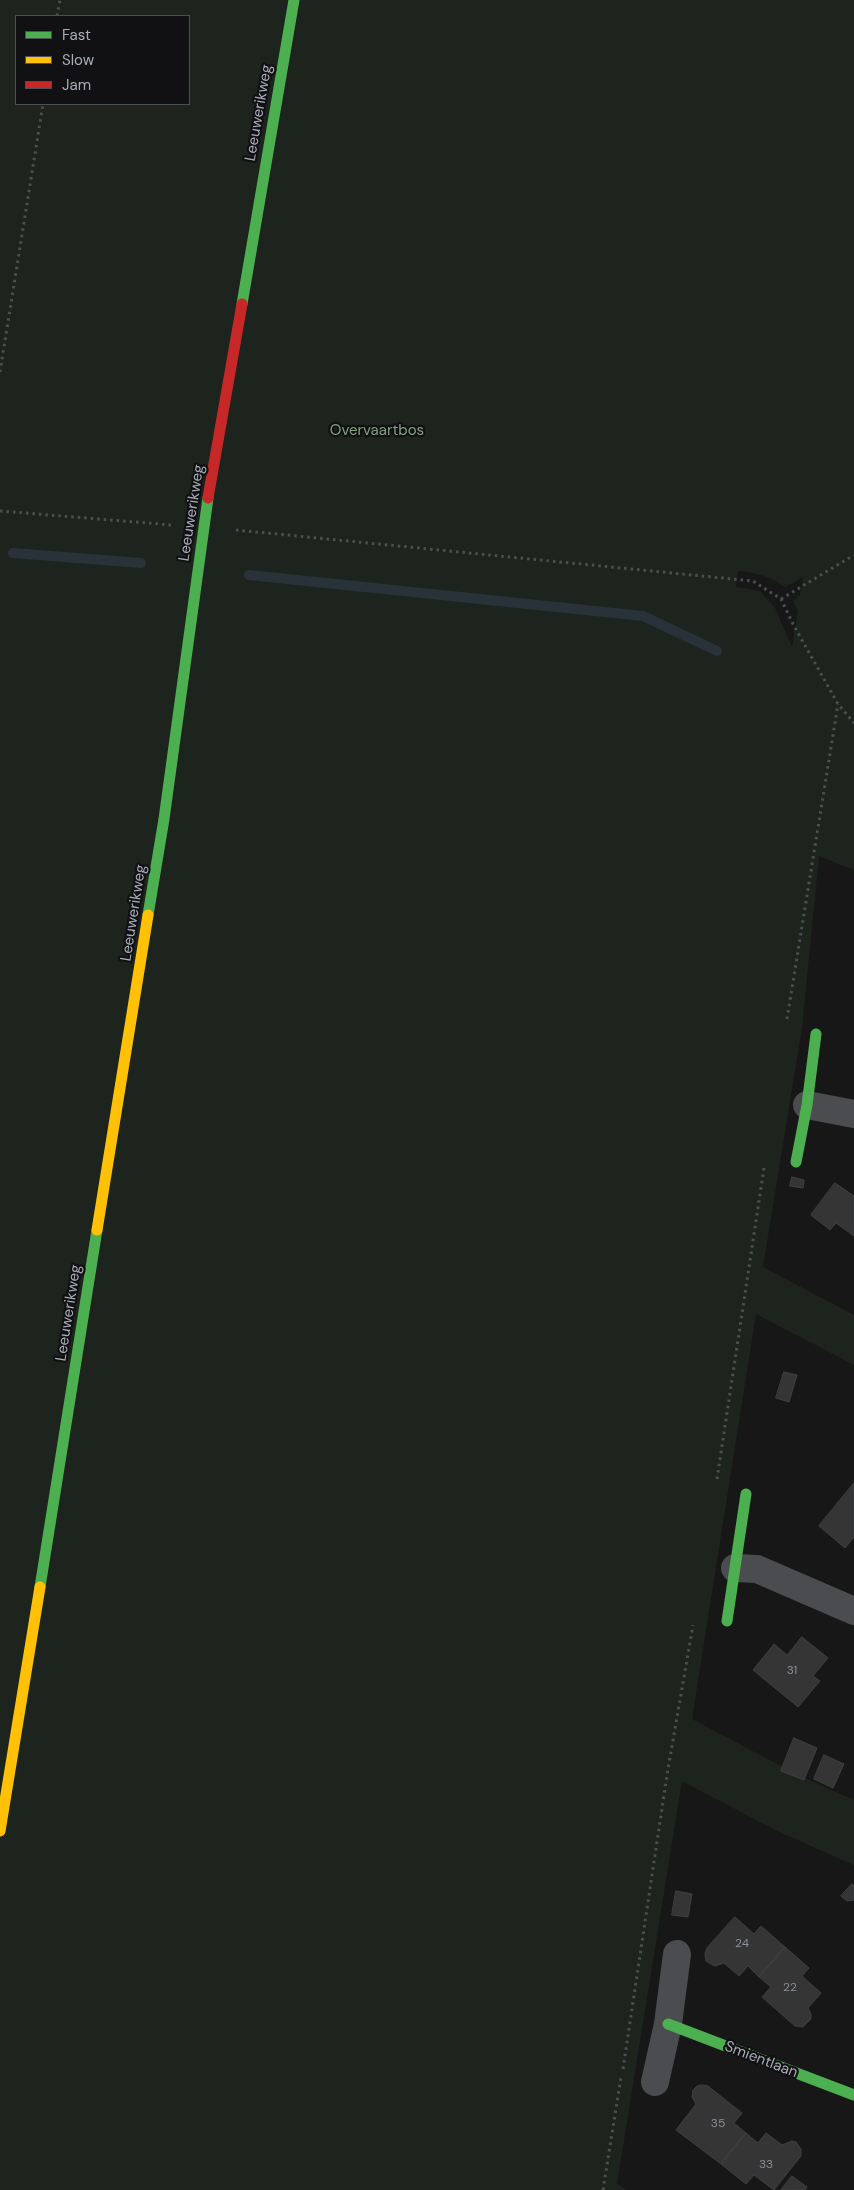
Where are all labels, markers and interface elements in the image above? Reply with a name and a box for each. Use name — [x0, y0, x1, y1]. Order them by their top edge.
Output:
legend — [15, 15, 190, 105]
text: Fast — [62, 25, 91, 45]
text: Slow — [62, 50, 94, 70]
street label: Leeuwerikweg — [242, 63, 276, 163]
text: Jam — [62, 75, 91, 95]
park label: Overvaartbos — [330, 422, 424, 440]
street label: Leeuwerikweg — [175, 463, 209, 563]
street label: Leeuwerikweg — [117, 863, 151, 963]
street label: Leeuwerikweg — [52, 1263, 86, 1363]
house number: 31 — [787, 1664, 797, 1678]
house number: 24 — [735, 1937, 749, 1951]
house number: 22 — [783, 1981, 797, 1995]
street label: Smientlaan — [722, 2038, 800, 2082]
house number: 35 — [711, 2117, 725, 2131]
house number: 33 — [759, 2158, 773, 2172]

